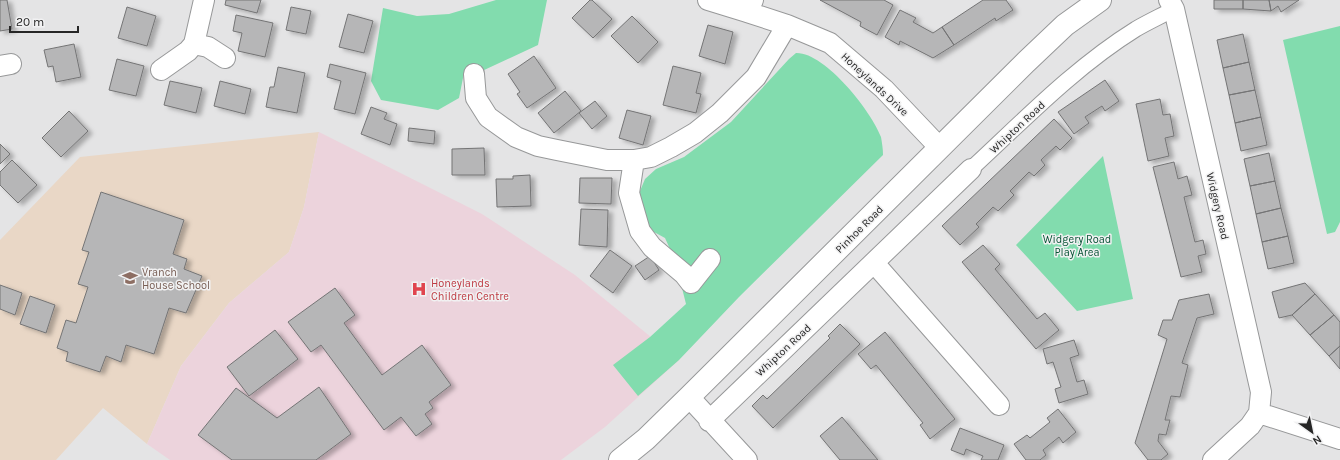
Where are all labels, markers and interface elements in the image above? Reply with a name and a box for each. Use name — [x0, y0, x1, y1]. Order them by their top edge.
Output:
scale bar — [10, 8, 78, 34]
text: 20 m — [16, 15, 44, 29]
street label: Honeylands Drive — [838, 50, 911, 119]
street label: Whipton Road — [987, 98, 1048, 156]
street label: Widgery Road — [1203, 171, 1232, 241]
street label: Pinhoe Road — [833, 203, 886, 256]
park label: Widgery Road Play Area — [1043, 233, 1111, 259]
place label: Vranch House School — [142, 266, 210, 292]
school or university icon: Vranch House School — [121, 269, 139, 287]
place label: Honeylands Children Centre — [431, 277, 509, 303]
hospital icon: Honeylands Children Centre — [410, 280, 428, 298]
street label: Whipton Road — [753, 321, 814, 379]
north arrow — [1292, 412, 1332, 452]
text: N — [1310, 432, 1324, 448]

